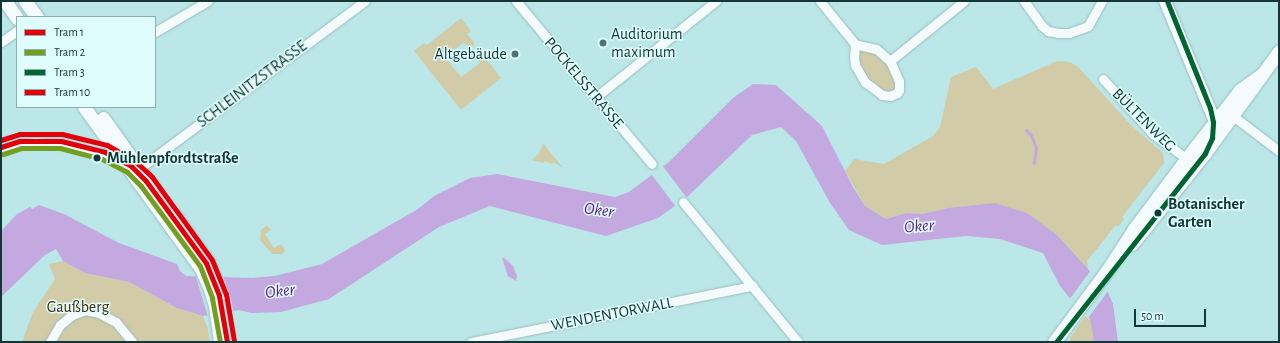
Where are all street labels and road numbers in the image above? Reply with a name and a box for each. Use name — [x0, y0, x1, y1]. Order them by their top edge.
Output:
street label: POCKELSSTRASSE — [540, 33, 628, 133]
street label: SCHLEINITZSTRASSE — [193, 36, 311, 132]
street label: BÜLTENWEG — [1108, 84, 1180, 156]
street label: WENDENTORWALL — [549, 293, 675, 335]

